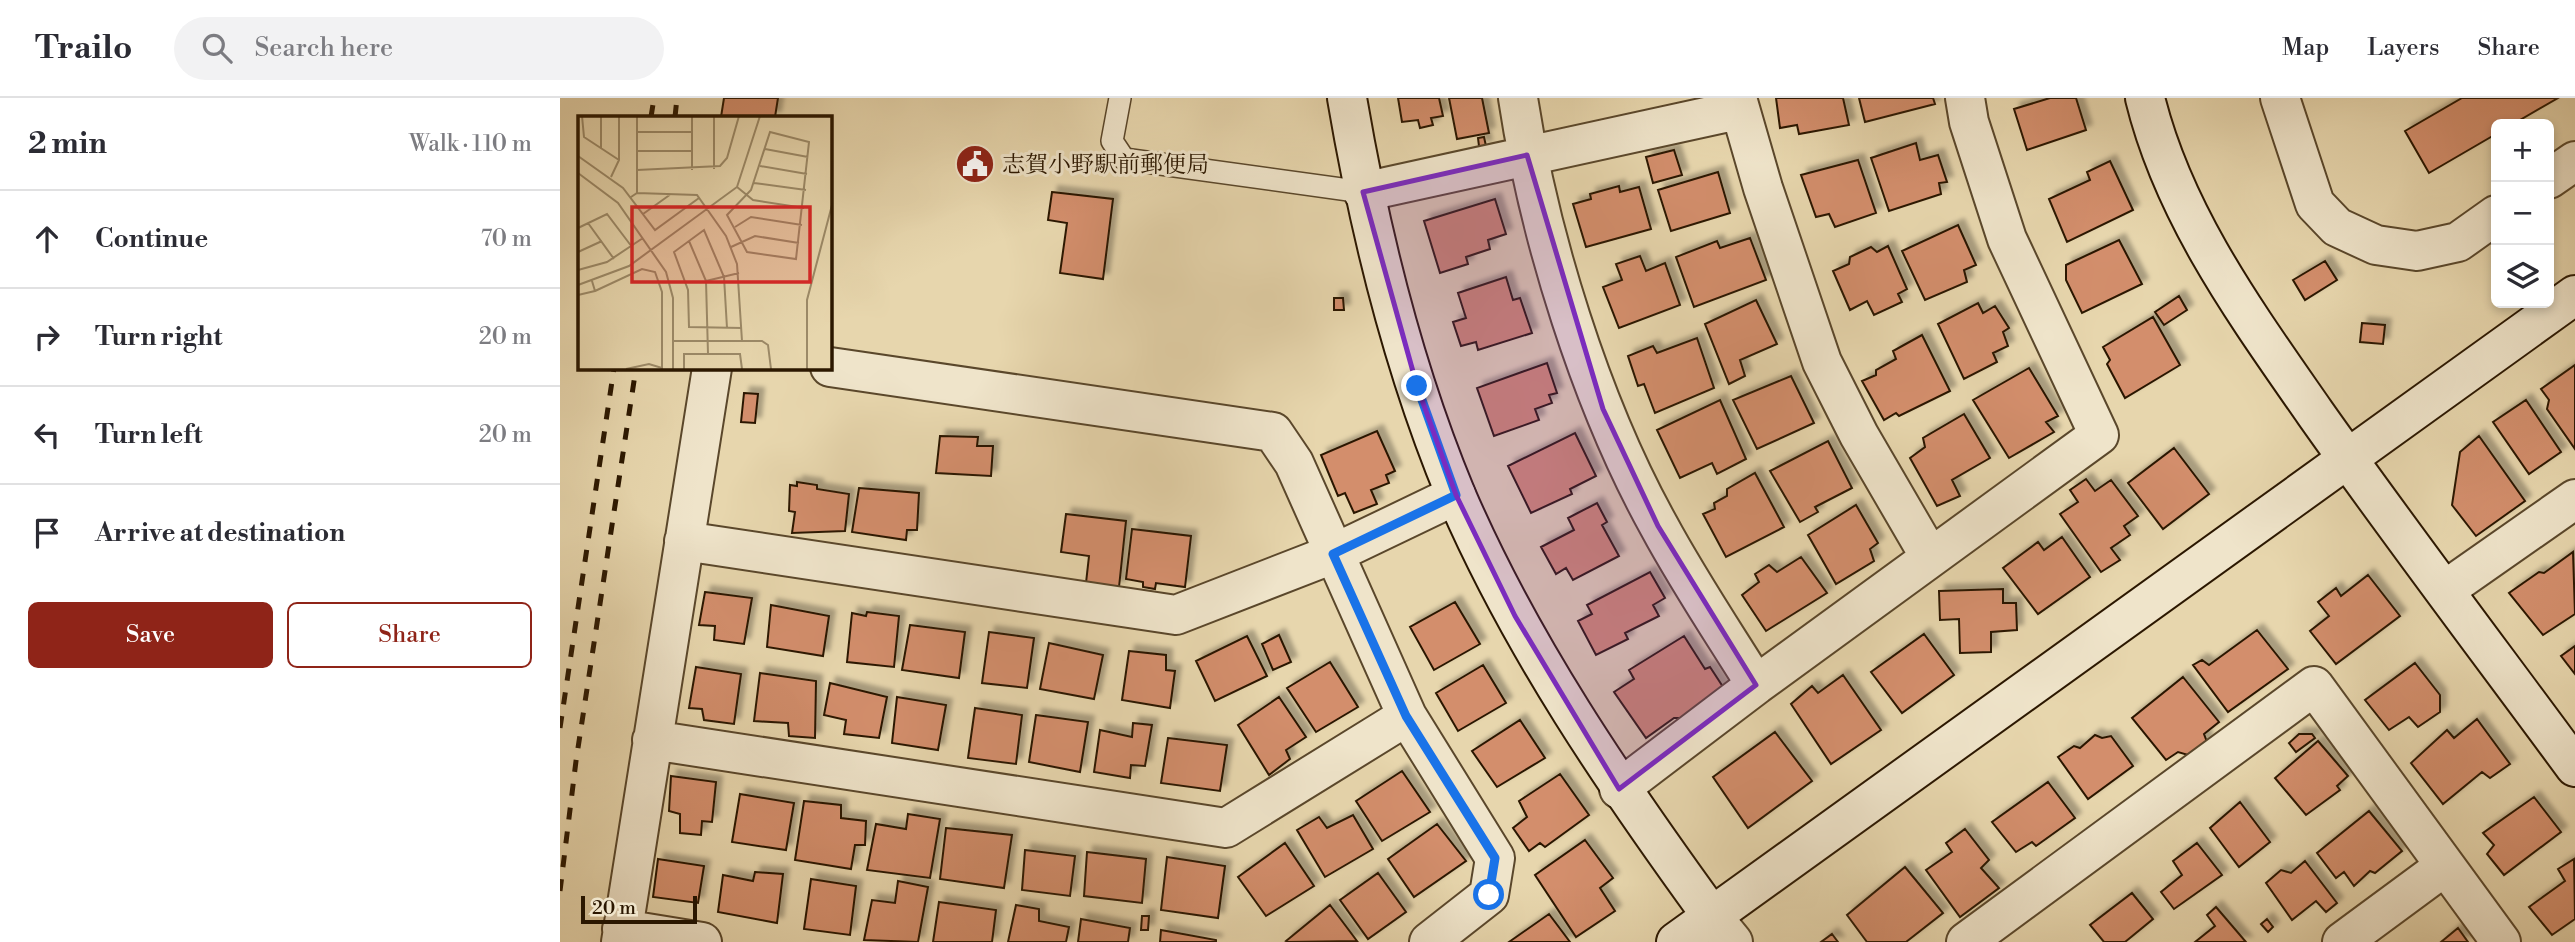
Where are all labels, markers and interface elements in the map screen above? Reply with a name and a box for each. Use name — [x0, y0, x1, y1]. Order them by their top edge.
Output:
search box — [174, 17, 664, 80]
text: Trailo — [35, 28, 132, 69]
icon: search — [198, 29, 236, 67]
text: Search here — [254, 32, 393, 64]
text: Map — [2282, 33, 2329, 63]
text: Layers — [2367, 33, 2439, 63]
text: Share — [2477, 33, 2540, 63]
inset map — [578, 116, 831, 369]
map controls — [2491, 119, 2554, 308]
button: + — [2491, 119, 2554, 182]
text: 2 min — [28, 125, 107, 163]
text: Walk · 110 m — [409, 130, 532, 158]
public building icon: 志賀小野駅前郵便局 — [954, 143, 996, 185]
place label: 志賀小野駅前郵便局 — [1002, 151, 1209, 179]
button: − — [2491, 182, 2554, 245]
icon: ahead — [28, 220, 66, 258]
text: Continue — [95, 223, 208, 255]
text: 70 m — [481, 225, 532, 253]
button: layers — [2491, 245, 2554, 308]
icon: right — [28, 318, 66, 356]
text: Turn right — [95, 321, 223, 353]
text: 20 m — [479, 323, 532, 351]
route end — [1401, 370, 1432, 401]
icon: left — [28, 416, 66, 454]
text: Turn left — [95, 419, 203, 451]
text: 20 m — [479, 421, 532, 449]
icon: arrive — [28, 514, 66, 552]
text: Arrive at destination — [95, 517, 345, 549]
button: Save — [28, 602, 273, 668]
button: Share — [287, 602, 532, 668]
route start — [1473, 879, 1504, 910]
scale bar — [581, 893, 696, 925]
text: 20 m — [592, 896, 636, 920]

